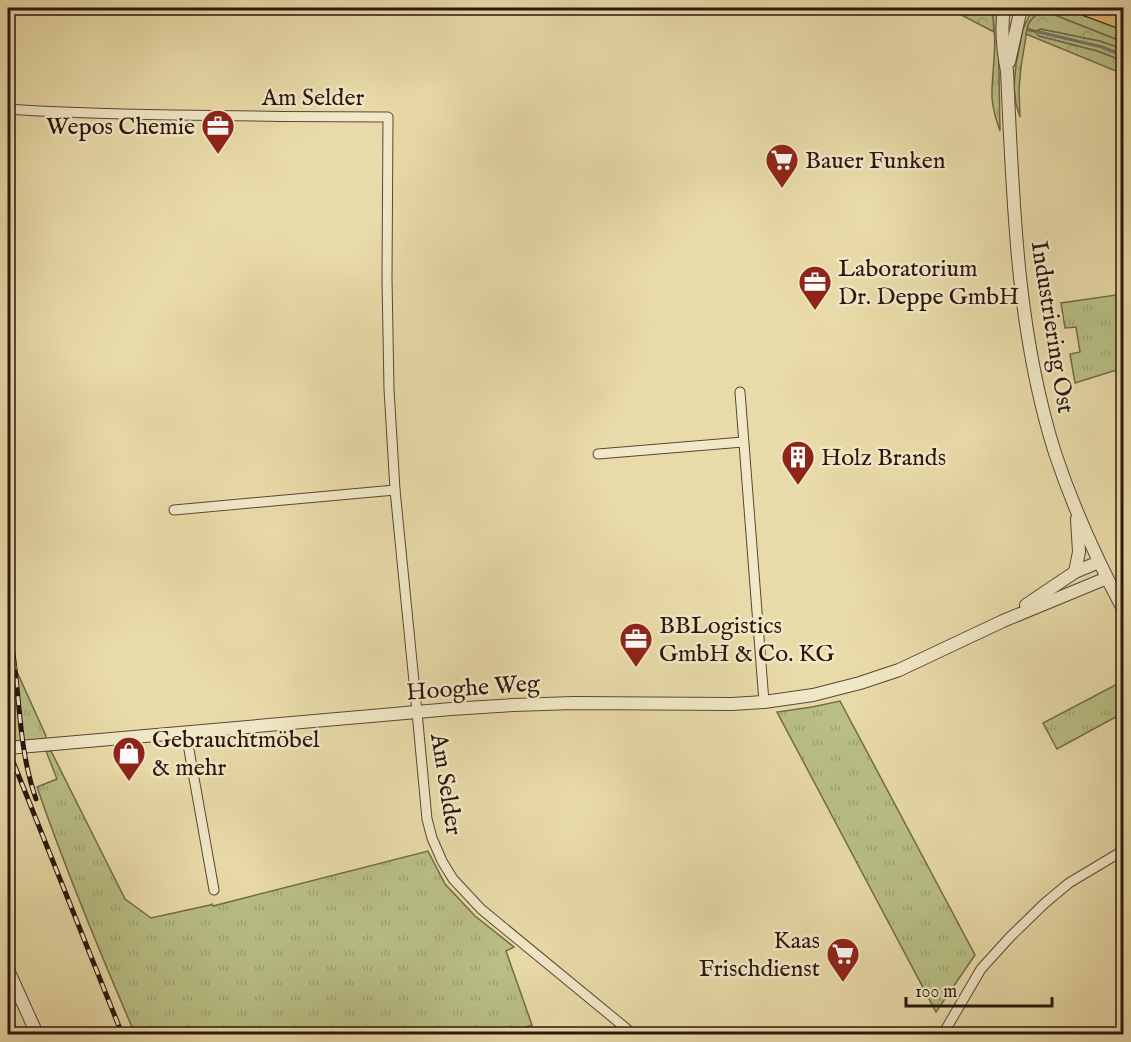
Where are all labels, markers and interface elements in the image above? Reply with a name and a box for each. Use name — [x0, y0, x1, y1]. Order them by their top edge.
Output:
street label: Am Selder — [261, 83, 364, 114]
office icon: Wepos Chemie — [200, 108, 236, 155]
place label: Wepos Chemie — [46, 112, 195, 143]
supermarket icon: Bauer Funken — [764, 142, 800, 189]
place label: Bauer Funken — [805, 146, 946, 177]
street label: Industriering Ost — [1023, 239, 1080, 416]
place label: Laboratorium Dr. Deppe GmbH — [838, 254, 1019, 313]
office icon: Laboratorium Dr. Deppe GmbH — [797, 264, 833, 311]
building icon: Holz Brands — [780, 439, 816, 486]
place label: Holz Brands — [821, 443, 946, 474]
place label: BBLogistics GmbH & Co. KG — [659, 611, 835, 670]
office icon: BBLogistics GmbH & Co. KG — [618, 621, 654, 668]
street label: Hooghe Weg — [405, 668, 542, 709]
place label: Gebrauchtmöbel & mehr — [152, 725, 320, 784]
street label: Am Selder — [422, 730, 469, 837]
shop icon: Gebrauchtmöbel & mehr — [111, 735, 147, 782]
place label: Kaas Frischdienst — [699, 926, 820, 985]
supermarket icon: Kaas Frischdienst — [825, 936, 861, 983]
scale bar — [906, 970, 1052, 1008]
text: 100 m — [915, 981, 957, 1004]

